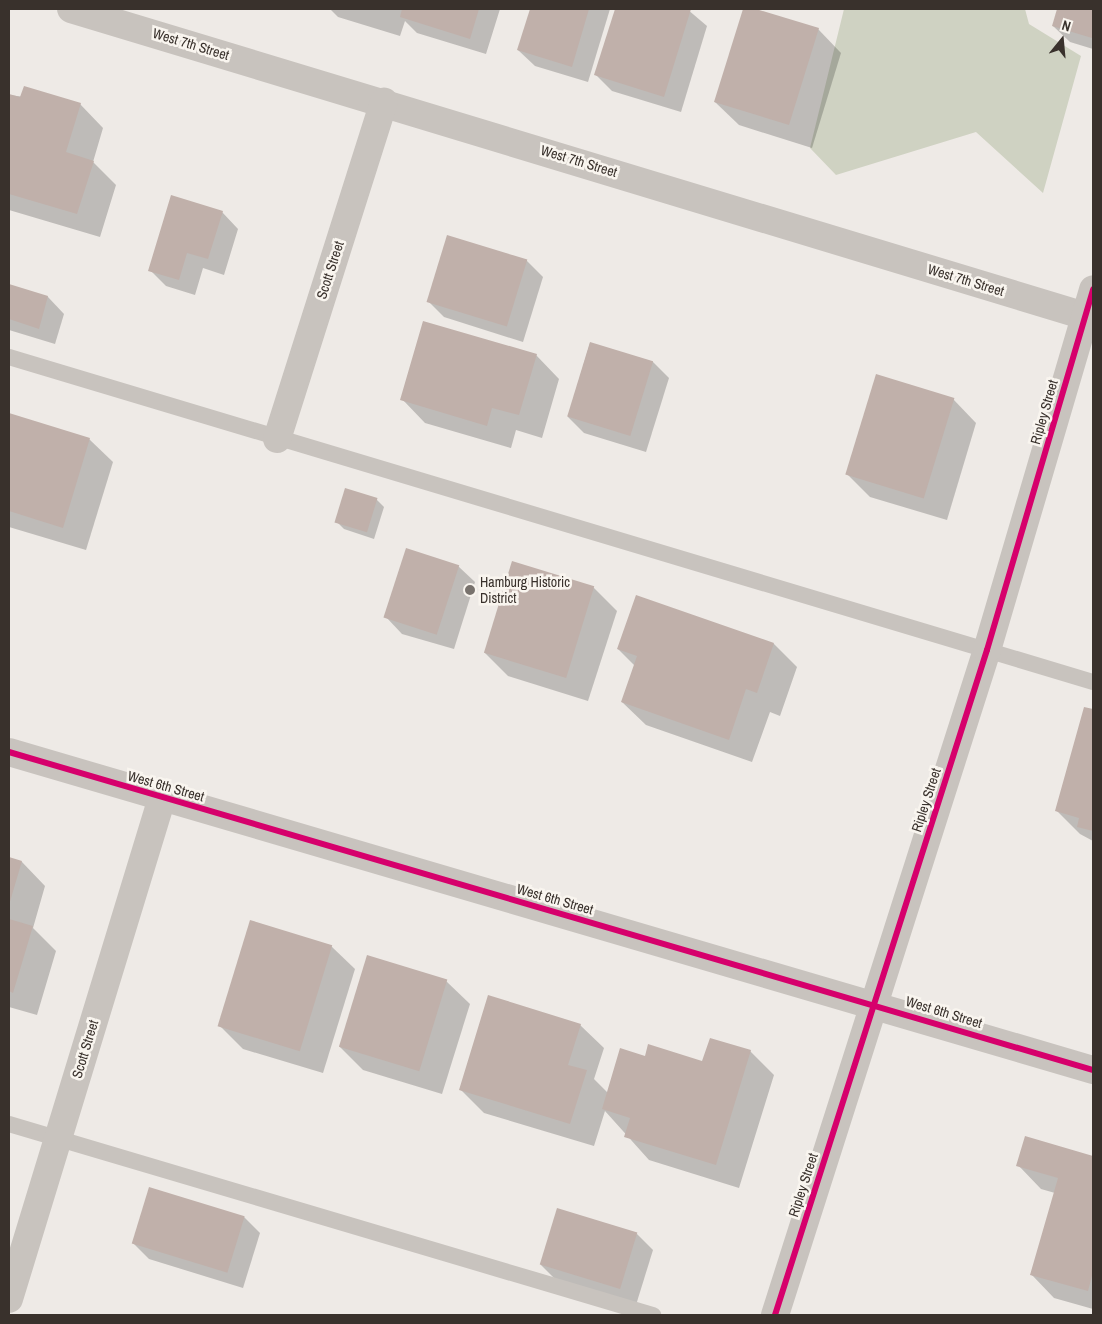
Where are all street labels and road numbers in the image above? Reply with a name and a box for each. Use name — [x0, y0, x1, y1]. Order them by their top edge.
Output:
street label: West 7th Street — [151, 24, 231, 64]
street label: West 7th Street — [539, 141, 619, 181]
street label: Scott Street — [313, 239, 347, 301]
street label: West 7th Street — [926, 260, 1006, 300]
street label: Ripley Street — [1027, 378, 1061, 446]
street label: Ripley Street — [908, 766, 944, 834]
street label: West 6th Street — [126, 767, 206, 805]
street label: West 6th Street — [515, 880, 595, 918]
street label: West 6th Street — [904, 992, 984, 1032]
street label: Scott Street — [68, 1018, 102, 1080]
street label: Ripley Street — [785, 1151, 821, 1219]

